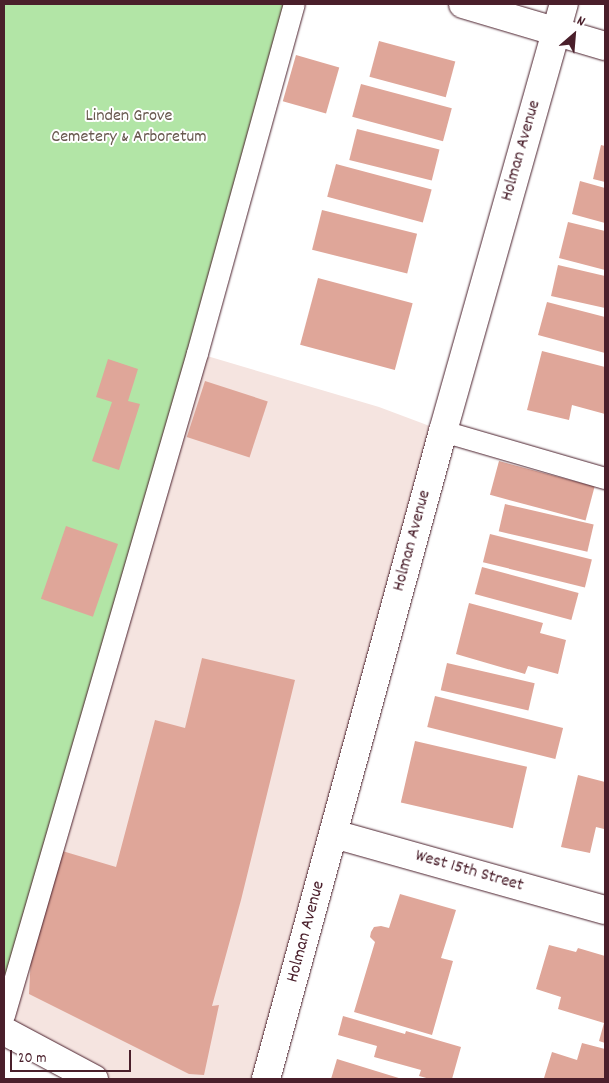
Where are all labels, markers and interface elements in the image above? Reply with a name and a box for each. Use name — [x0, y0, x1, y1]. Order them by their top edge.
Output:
north arrow — [549, 10, 599, 60]
text: N — [573, 11, 588, 32]
street label: Holman Avenue — [497, 98, 547, 204]
park label: Linden Grove Cemetery & Arboretum — [51, 107, 207, 150]
street label: Holman Avenue — [389, 488, 437, 594]
street label: West 15th Street — [412, 846, 526, 898]
street label: Holman Avenue — [283, 879, 331, 985]
scale bar — [12, 1040, 134, 1072]
text: 20 m — [18, 1048, 46, 1070]

